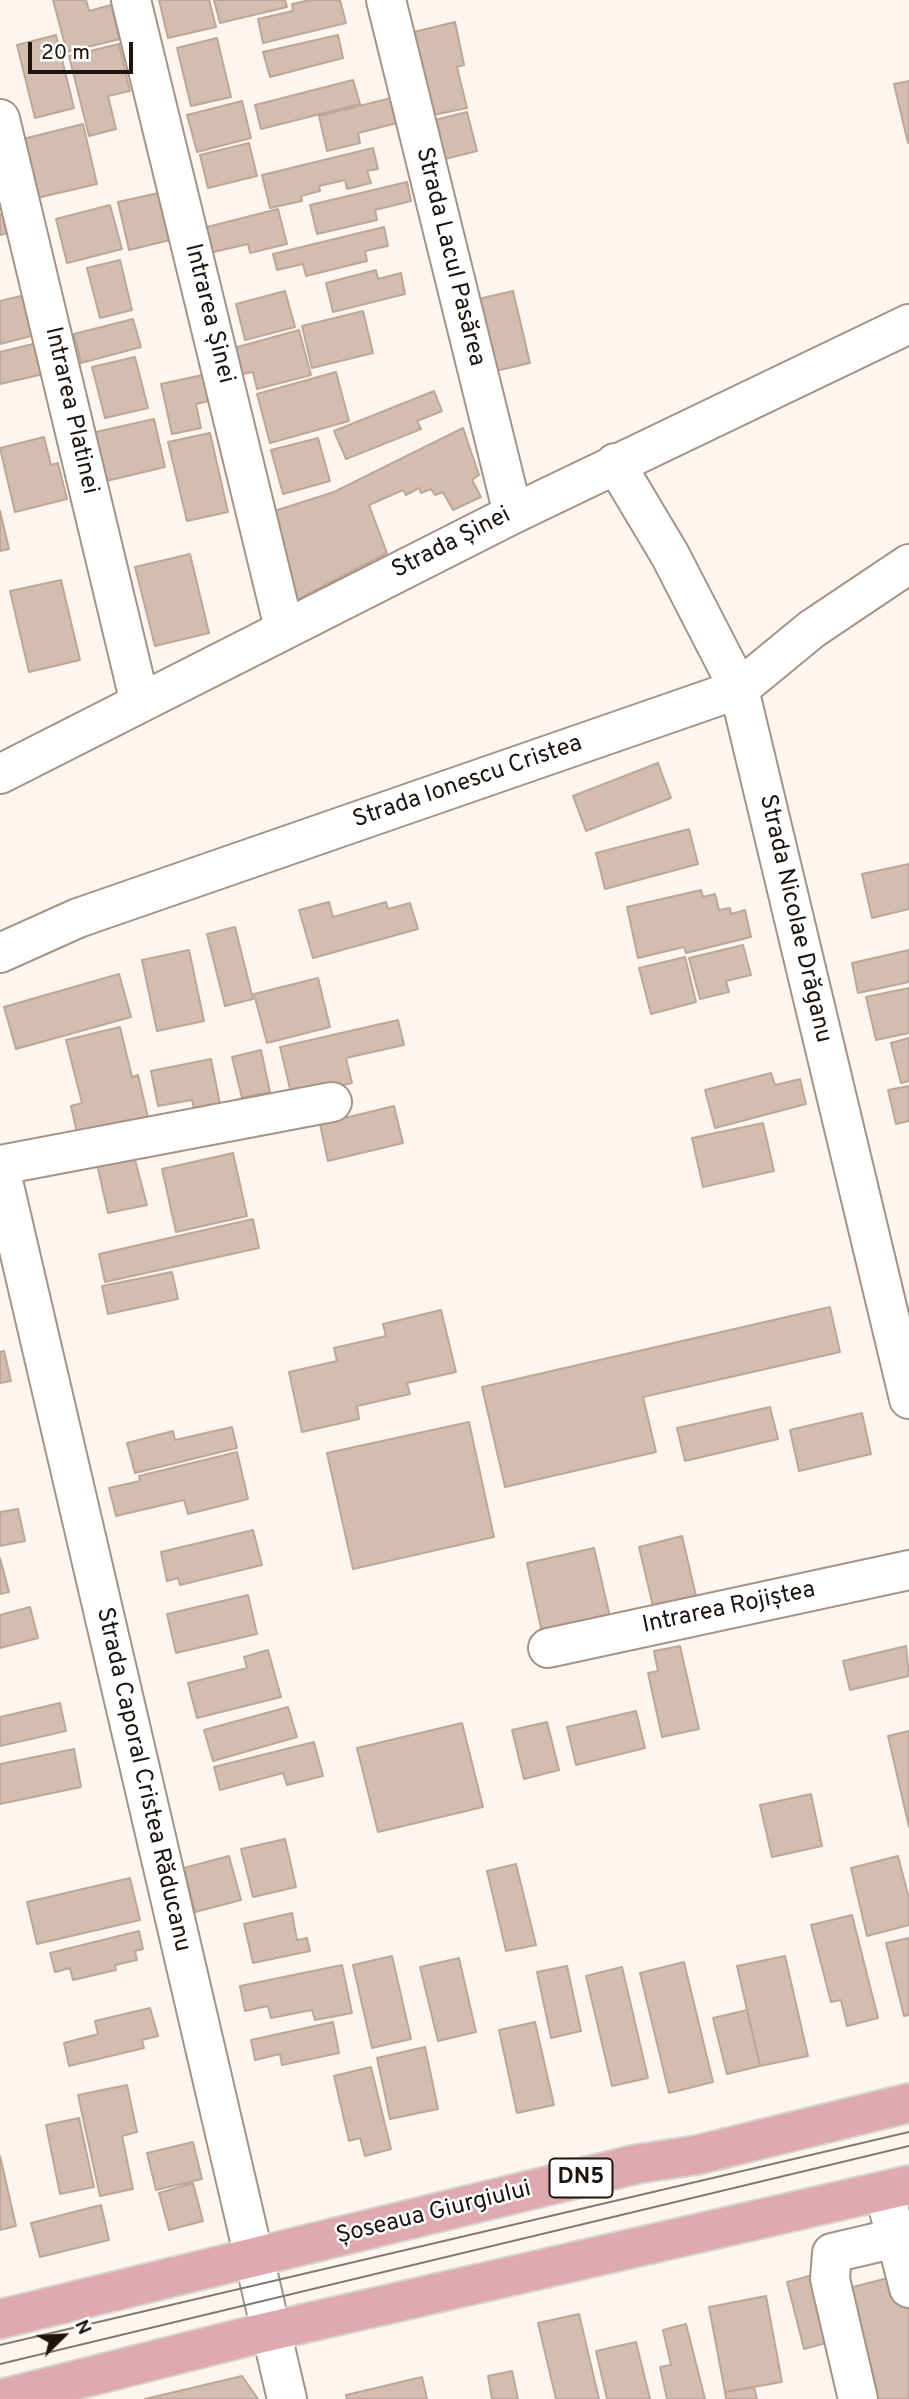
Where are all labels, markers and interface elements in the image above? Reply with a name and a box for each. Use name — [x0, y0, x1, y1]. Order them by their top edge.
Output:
scale bar — [32, 28, 136, 72]
text: 20 m — [41, 40, 90, 67]
street label: Strada Lacul Pasărea — [408, 145, 490, 369]
street label: Intrarea Șinei — [177, 241, 239, 387]
street label: Intrarea Platinei — [37, 325, 103, 497]
street label: Strada Șinei — [388, 502, 516, 586]
street label: Strada Ionescu Cristea — [350, 730, 586, 836]
street label: Strada Nicolae Drăganu — [751, 792, 837, 1046]
street label: Intrarea Rojiștea — [640, 1577, 818, 1641]
street label: Strada Caporal Cristea Răducanu — [88, 1605, 196, 1955]
road number: DN5 — [550, 2158, 612, 2198]
street label: Șoseaua Giurgiului — [334, 2176, 534, 2252]
north arrow — [28, 2301, 98, 2371]
text: N — [68, 2316, 96, 2339]

